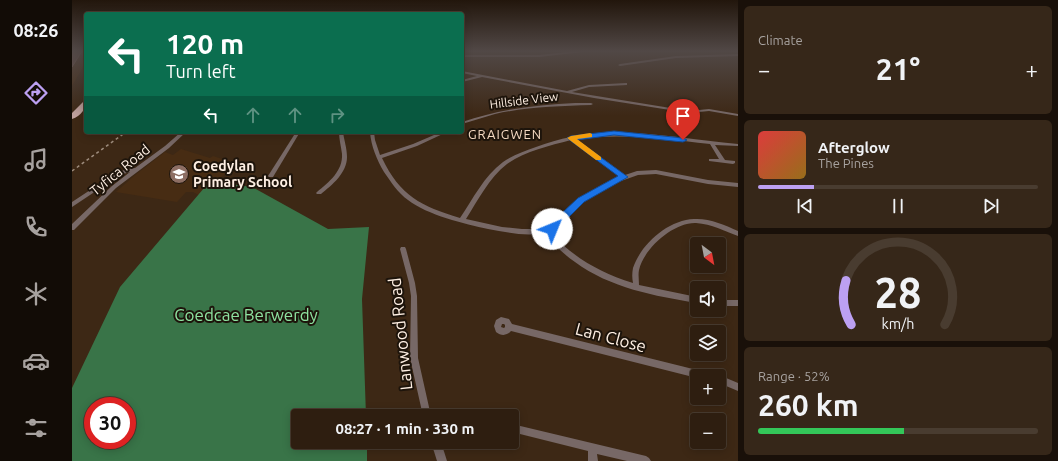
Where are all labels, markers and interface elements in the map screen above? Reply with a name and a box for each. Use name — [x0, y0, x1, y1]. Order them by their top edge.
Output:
text: 08:26 — [13, 20, 59, 40]
icon: left — [100, 28, 152, 80]
text: 120 m — [166, 28, 244, 59]
text: Climate — [758, 33, 803, 47]
text: 21° — [876, 52, 920, 86]
text: − — [758, 57, 770, 82]
text: + — [1026, 57, 1038, 82]
text: Turn left — [166, 61, 236, 81]
icon: directions — [22, 79, 50, 107]
street label: Hillside View — [489, 89, 560, 111]
pin — [666, 99, 700, 140]
icon: left — [200, 104, 222, 126]
icon: ahead — [242, 104, 264, 126]
icon: ahead — [284, 104, 306, 126]
icon: right — [326, 104, 348, 126]
icon: arrive — [672, 105, 694, 127]
district label: GRAIGWEN — [468, 127, 542, 141]
text: Afterglow — [818, 139, 890, 156]
street label: Tyfica Road — [87, 141, 153, 199]
icon: music — [22, 146, 50, 174]
text: The Pines — [818, 156, 874, 170]
place label: Coedylan Primary School — [193, 158, 292, 190]
school or university icon: Coedylan Primary School — [168, 163, 190, 185]
icon: previous — [794, 195, 816, 217]
icon: pause — [887, 195, 909, 217]
icon: next — [980, 195, 1002, 217]
position arrow — [531, 208, 573, 250]
icon: phone — [22, 213, 50, 241]
north arrow — [690, 237, 726, 273]
map controls — [690, 237, 726, 449]
text: 28 — [875, 269, 921, 316]
street label: Lanwood Road — [385, 277, 415, 391]
icon: climate — [22, 280, 50, 308]
button: sound — [690, 281, 726, 317]
park label: Coedcae Berwerdy — [174, 305, 318, 324]
text: km/h — [882, 316, 914, 332]
street label: Lan Close — [573, 318, 649, 356]
button: layers — [690, 325, 726, 361]
icon: car — [22, 347, 50, 375]
button: + — [690, 369, 726, 405]
text: Range · 52% — [758, 369, 830, 383]
text: 260 km — [758, 388, 859, 422]
speed limit sign: 30 — [84, 397, 136, 449]
button: − — [690, 413, 726, 449]
icon: filters — [22, 414, 50, 442]
text: 08:27 · 1 min · 330 m — [336, 420, 474, 437]

